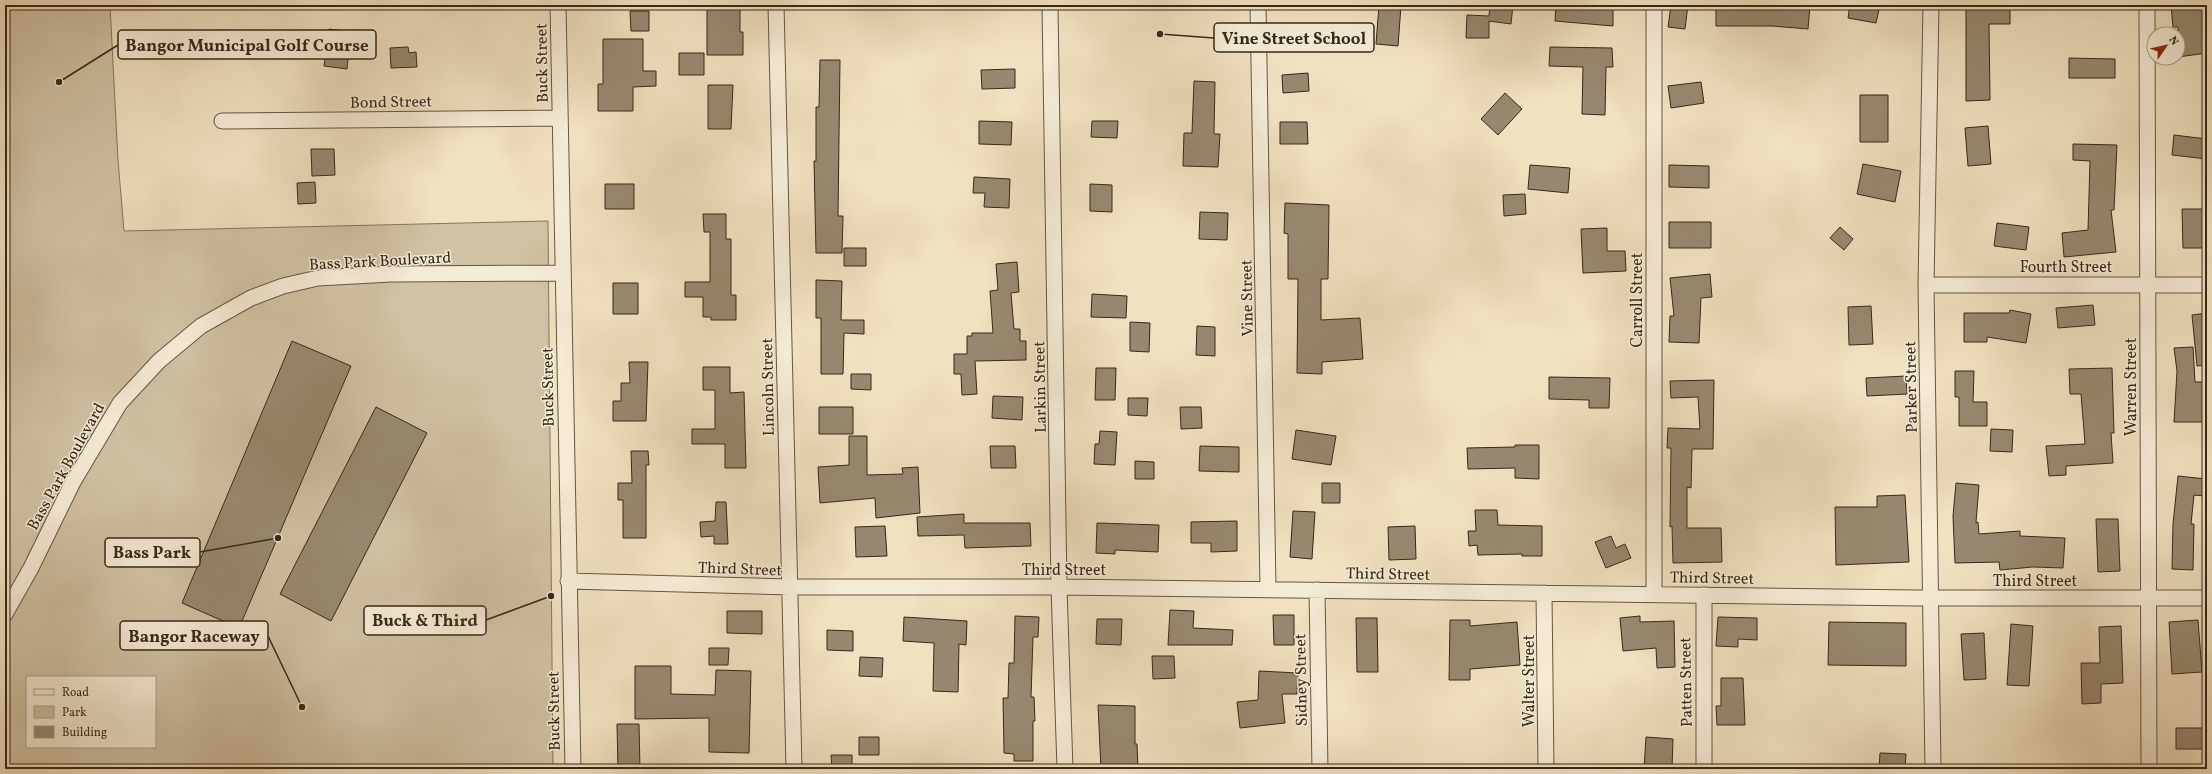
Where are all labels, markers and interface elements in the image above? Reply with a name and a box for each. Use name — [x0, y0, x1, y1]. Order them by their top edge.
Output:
street label: Buck Street — [531, 23, 555, 103]
callout: Vine Street School — [1214, 23, 1374, 52]
north arrow — [2146, 26, 2186, 66]
text: Vine Street School — [1222, 28, 1366, 51]
callout: Bangor Municipal Golf Course — [118, 30, 376, 59]
text: N — [2165, 34, 2182, 49]
text: Bangor Municipal Golf Course — [125, 35, 369, 58]
street label: Bond Street — [350, 91, 433, 115]
street label: Bass Park Boulevard — [308, 247, 452, 277]
street label: Carroll Street — [1627, 252, 1649, 347]
street label: Fourth Street — [2020, 257, 2113, 279]
street label: Vine Street — [1236, 259, 1260, 337]
street label: Lincoln Street — [757, 337, 781, 436]
street label: Warren Street — [2121, 337, 2143, 436]
street label: Larkin Street — [1029, 340, 1053, 433]
street label: Parker Street — [1900, 340, 1924, 433]
street label: Buck Street — [537, 347, 561, 427]
street label: Bass Park Boulevard — [23, 399, 111, 535]
callout: Bass Park — [105, 538, 200, 567]
text: Bass Park — [113, 542, 192, 565]
street label: Third Street — [697, 558, 783, 582]
street label: Third Street — [1022, 560, 1107, 582]
street label: Third Street — [1346, 563, 1431, 587]
street label: Third Street — [1670, 567, 1755, 591]
street label: Third Street — [1993, 571, 2078, 593]
callout: Buck & Third — [364, 606, 486, 635]
text: Buck & Third — [372, 610, 478, 633]
callout: Bangor Raceway — [120, 621, 268, 650]
text: Bangor Raceway — [128, 626, 260, 649]
street label: Sidney Street — [1290, 633, 1314, 727]
street label: Walter Street — [1519, 634, 1541, 727]
street label: Patten Street — [1675, 636, 1699, 727]
street label: Buck Street — [543, 671, 567, 751]
legend — [26, 676, 156, 748]
text: Road — [62, 685, 89, 701]
text: Park — [62, 705, 87, 721]
text: Building — [62, 725, 107, 741]

